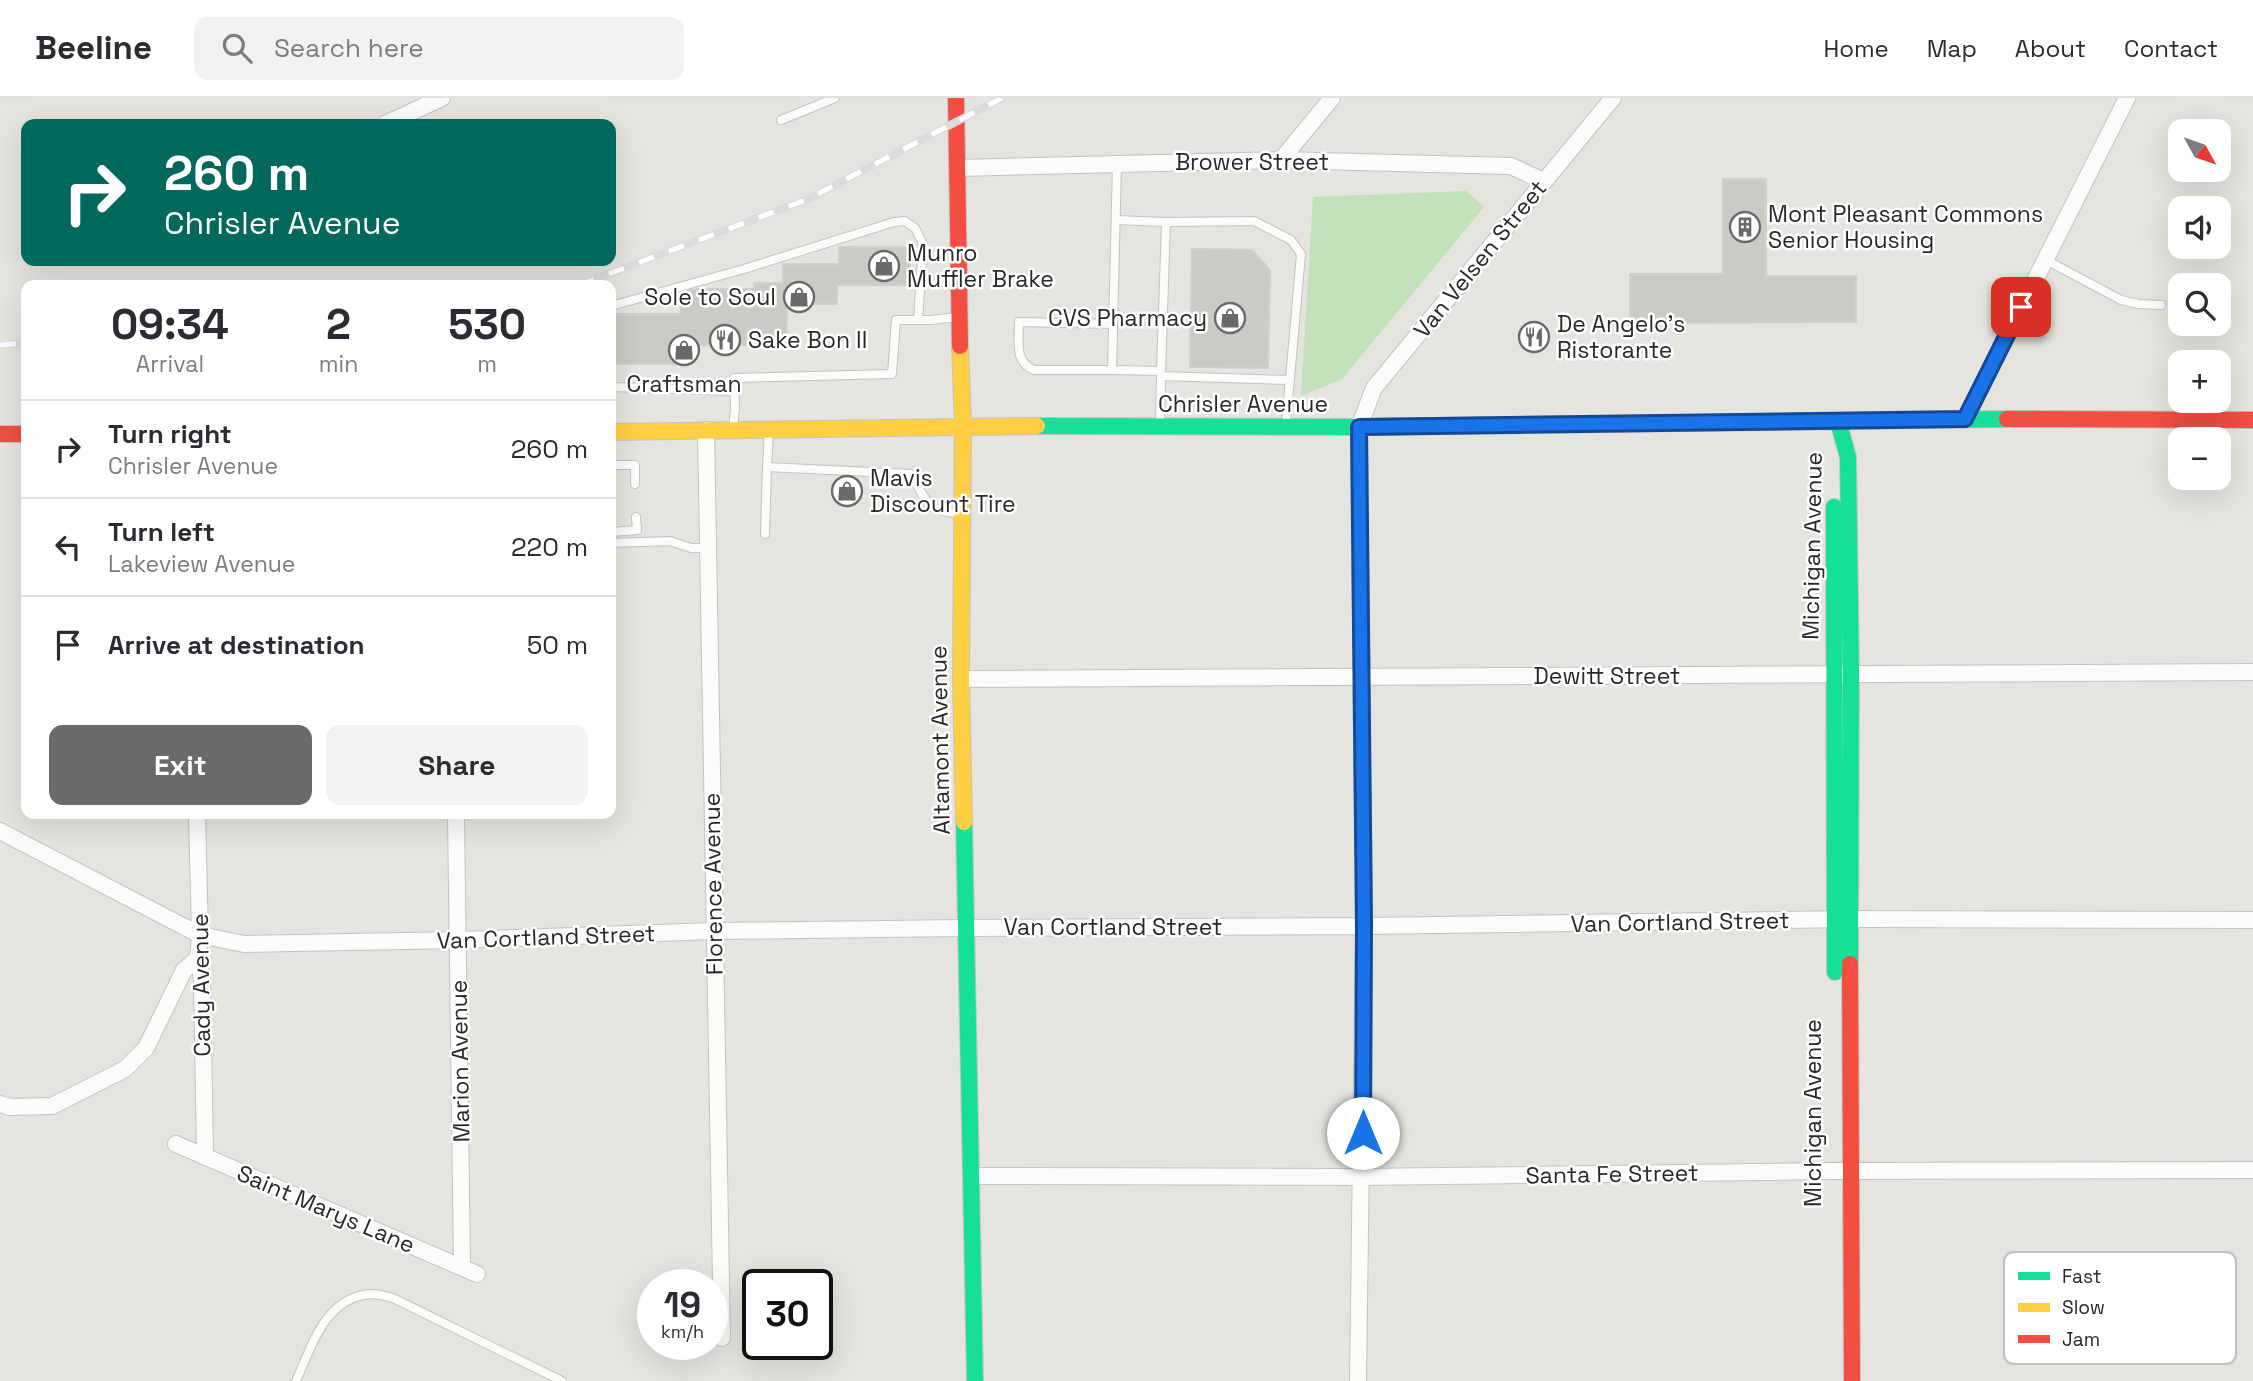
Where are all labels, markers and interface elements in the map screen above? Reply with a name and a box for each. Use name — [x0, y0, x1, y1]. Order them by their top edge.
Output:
search box — [194, 17, 684, 80]
text: Beeline — [35, 27, 152, 69]
icon: search — [218, 29, 256, 67]
text: Search here — [274, 31, 424, 65]
text: Home — [1823, 33, 1889, 64]
text: Map — [1927, 33, 1977, 64]
text: About — [2015, 33, 2086, 64]
text: Contact — [2124, 33, 2218, 64]
north arrow — [2168, 119, 2231, 182]
map controls — [2168, 119, 2231, 490]
text: 260 m — [164, 142, 309, 204]
icon: right — [49, 147, 140, 238]
street label: Brower Street — [1175, 147, 1329, 177]
street label: Van Velsen Street — [1407, 174, 1553, 344]
button: sound — [2168, 196, 2231, 259]
place label: Mont Pleasant Commons Senior Housing — [1768, 199, 2043, 255]
text: Chrisler Avenue — [164, 203, 401, 243]
building icon: Mont Pleasant Commons Senior Housing — [1728, 210, 1762, 244]
place label: Munro Muffler Brake — [907, 238, 1054, 294]
shop icon: Munro Muffler Brake — [867, 249, 901, 283]
button: search — [2168, 273, 2231, 336]
pin — [1991, 277, 2051, 337]
shop icon: Sole to Soul — [782, 280, 816, 314]
place label: Sole to Soul — [644, 282, 776, 312]
icon: arrive — [2002, 288, 2040, 326]
text: 09:34 — [111, 298, 229, 351]
text: 2 — [326, 298, 351, 351]
text: 530 — [448, 298, 526, 351]
shop icon: CVS Pharmacy — [1213, 301, 1247, 335]
place label: CVS Pharmacy — [1048, 303, 1207, 333]
place label: De Angelo's Ristorante — [1557, 309, 1685, 365]
restaurant icon: De Angelo's Ristorante — [1517, 320, 1551, 354]
restaurant icon: Sake Bon II — [708, 323, 742, 357]
place label: Sake Bon II — [748, 325, 867, 355]
shop icon: Craftsman — [667, 333, 701, 367]
text: Arrival — [136, 349, 204, 379]
text: min — [319, 349, 358, 379]
text: m — [477, 349, 497, 379]
button: + — [2168, 350, 2231, 413]
place label: Craftsman — [626, 369, 742, 399]
street label: Chrisler Avenue — [1158, 389, 1328, 419]
text: Turn right — [108, 417, 232, 451]
button: − — [2168, 427, 2231, 490]
icon: right — [49, 430, 87, 468]
text: 260 m — [511, 432, 588, 466]
text: Chrisler Avenue — [108, 451, 278, 481]
street label: Michigan Avenue — [1795, 452, 1829, 640]
place label: Mavis Discount Tire — [870, 463, 1016, 519]
shop icon: Mavis Discount Tire — [830, 474, 864, 508]
text: Turn left — [108, 515, 215, 549]
icon: left — [49, 528, 87, 566]
text: 220 m — [511, 530, 588, 564]
text: Lakeview Avenue — [108, 549, 295, 579]
icon: arrive — [49, 626, 87, 664]
text: Arrive at destination — [108, 628, 365, 662]
text: 50 m — [527, 628, 588, 662]
street label: Altamont Avenue — [923, 645, 957, 835]
street label: Dewitt Street — [1534, 661, 1680, 691]
button: Exit — [49, 725, 312, 805]
button: Share — [326, 725, 588, 805]
street label: Florence Avenue — [696, 793, 730, 975]
street label: Van Cortland Street — [1570, 905, 1790, 939]
street label: Van Cortland Street — [1004, 912, 1222, 942]
street label: Cady Avenue — [185, 913, 217, 1057]
street label: Van Cortland Street — [436, 918, 656, 956]
street label: Marion Avenue — [444, 979, 476, 1143]
street label: Michigan Avenue — [1798, 1019, 1828, 1207]
position arrow — [1326, 1096, 1400, 1170]
street label: Santa Fe Street — [1525, 1157, 1699, 1191]
street label: Saint Marys Lane — [232, 1158, 420, 1260]
legend — [2004, 1252, 2236, 1364]
text: Fast — [2062, 1264, 2102, 1289]
speed limit sign: 30 — [742, 1269, 833, 1360]
text: 19 — [664, 1283, 701, 1327]
text: Slow — [2062, 1295, 2105, 1320]
text: km/h — [661, 1320, 704, 1343]
text: Jam — [2062, 1327, 2100, 1352]

